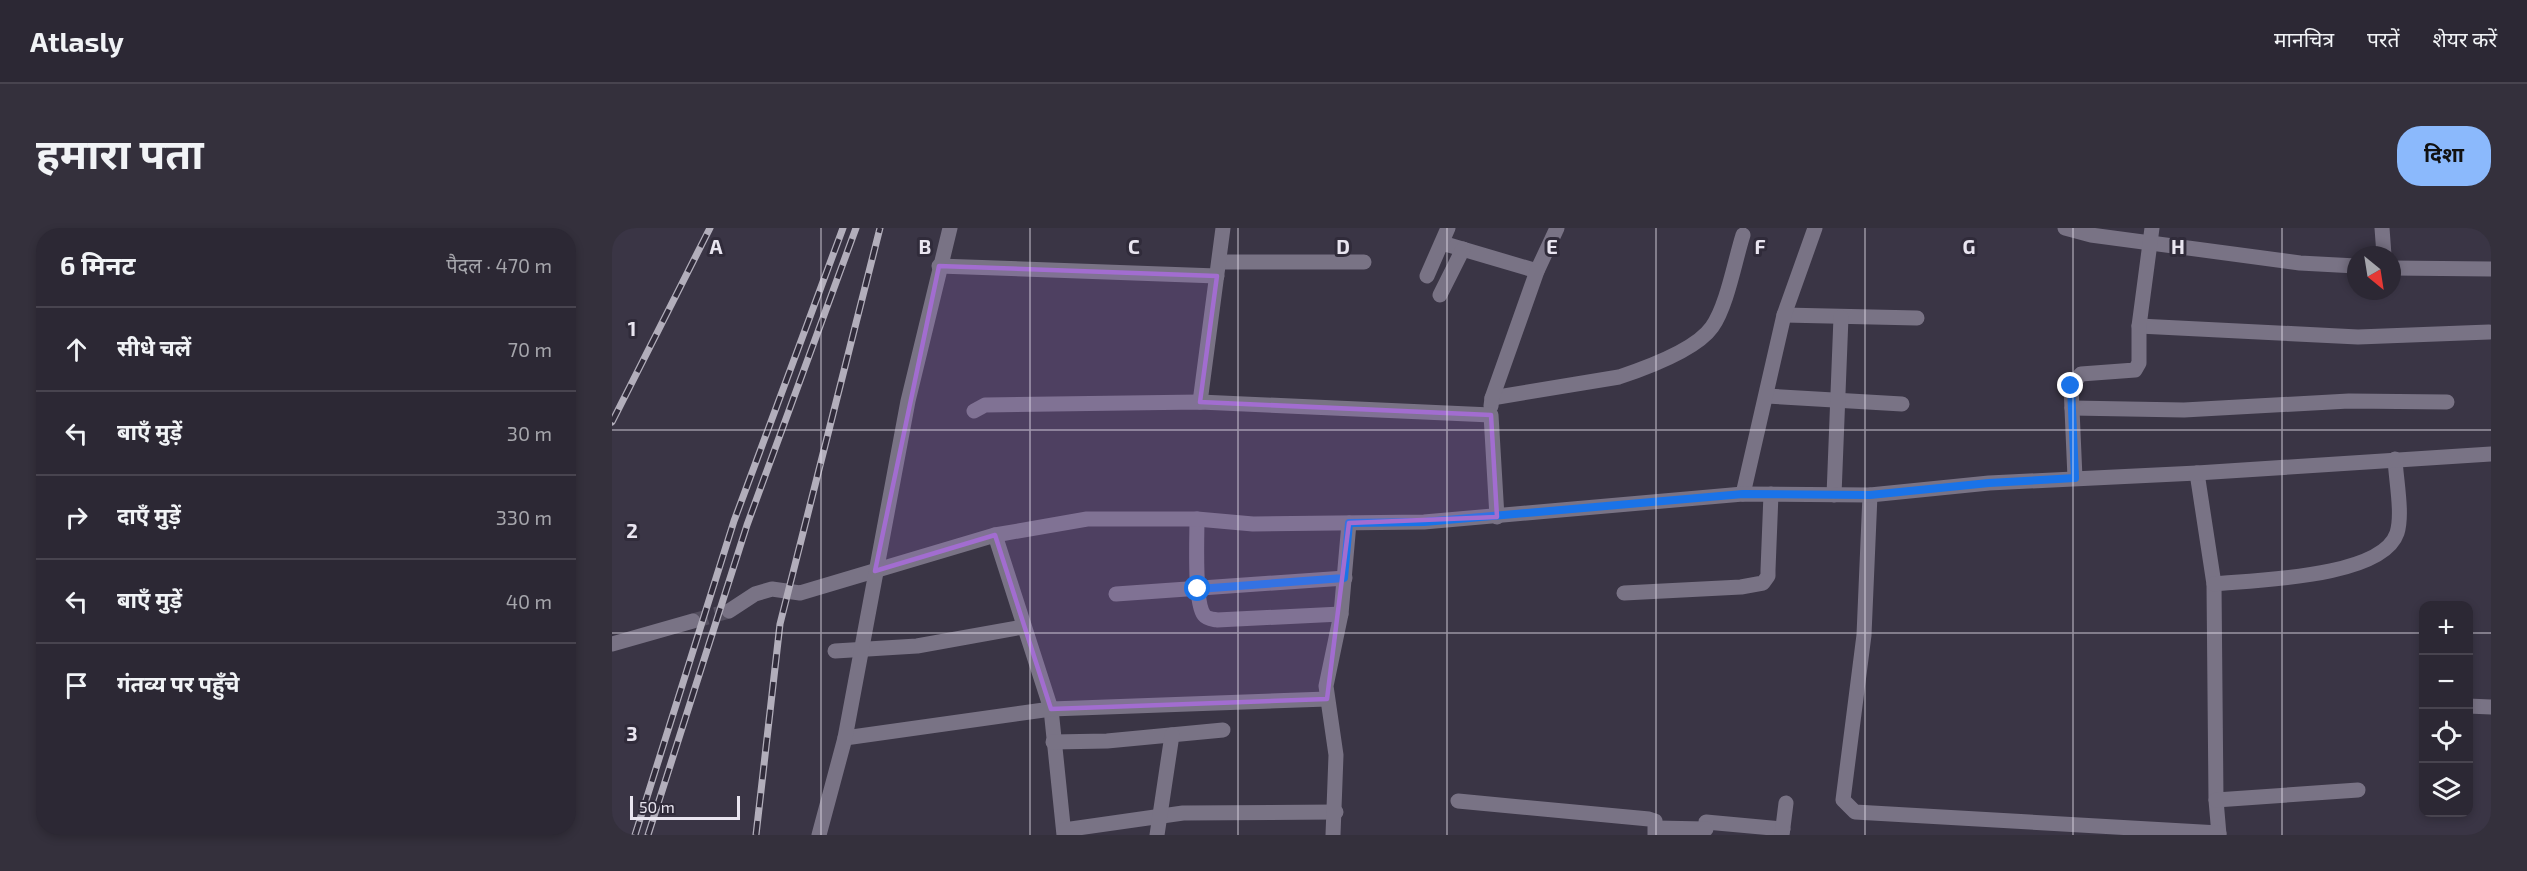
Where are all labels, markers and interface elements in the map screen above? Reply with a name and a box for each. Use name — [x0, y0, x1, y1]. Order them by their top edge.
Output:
text: Atlasly — [30, 24, 124, 58]
text: मानचित्र — [2274, 26, 2334, 51]
text: परतें — [2367, 26, 2400, 51]
text: शेयर करें — [2433, 26, 2497, 51]
button: दिशा — [2397, 126, 2491, 186]
text: हमारा पता — [36, 127, 204, 177]
text: A — [709, 234, 723, 258]
text: B — [919, 234, 931, 258]
text: C — [1128, 234, 1140, 258]
text: D — [1336, 234, 1350, 258]
text: E — [1546, 234, 1558, 258]
text: F — [1754, 234, 1766, 258]
text: G — [1963, 234, 1975, 258]
text: H — [2171, 234, 2185, 258]
north arrow — [2347, 246, 2401, 300]
text: 6 मिनट — [60, 249, 136, 280]
text: पैदल · 470 m — [446, 253, 552, 277]
text: 1 — [628, 316, 636, 340]
icon: ahead — [60, 333, 93, 366]
text: सीधे चलें — [117, 334, 191, 360]
text: 70 m — [508, 337, 552, 361]
route end — [2057, 372, 2083, 398]
icon: left — [60, 417, 93, 450]
text: बाएँ मुड़ें — [117, 418, 182, 444]
text: 30 m — [507, 421, 552, 445]
icon: right — [60, 501, 93, 534]
text: दाएँ मुड़ें — [117, 502, 181, 528]
text: 330 m — [496, 505, 552, 529]
text: 2 — [626, 518, 638, 542]
route start — [1184, 575, 1210, 601]
icon: left — [60, 585, 93, 618]
text: बाएँ मुड़ें — [117, 586, 182, 612]
text: 40 m — [506, 589, 552, 613]
map controls — [2419, 601, 2473, 817]
button: + — [2419, 601, 2473, 655]
button: − — [2419, 655, 2473, 709]
icon: arrive — [60, 669, 93, 702]
text: गंतव्य पर पहुँचे — [117, 670, 240, 696]
button: locate — [2419, 709, 2473, 763]
text: 3 — [626, 721, 638, 745]
button: layers — [2419, 763, 2473, 817]
scale bar — [630, 793, 740, 820]
text: 50 m — [639, 797, 675, 816]

